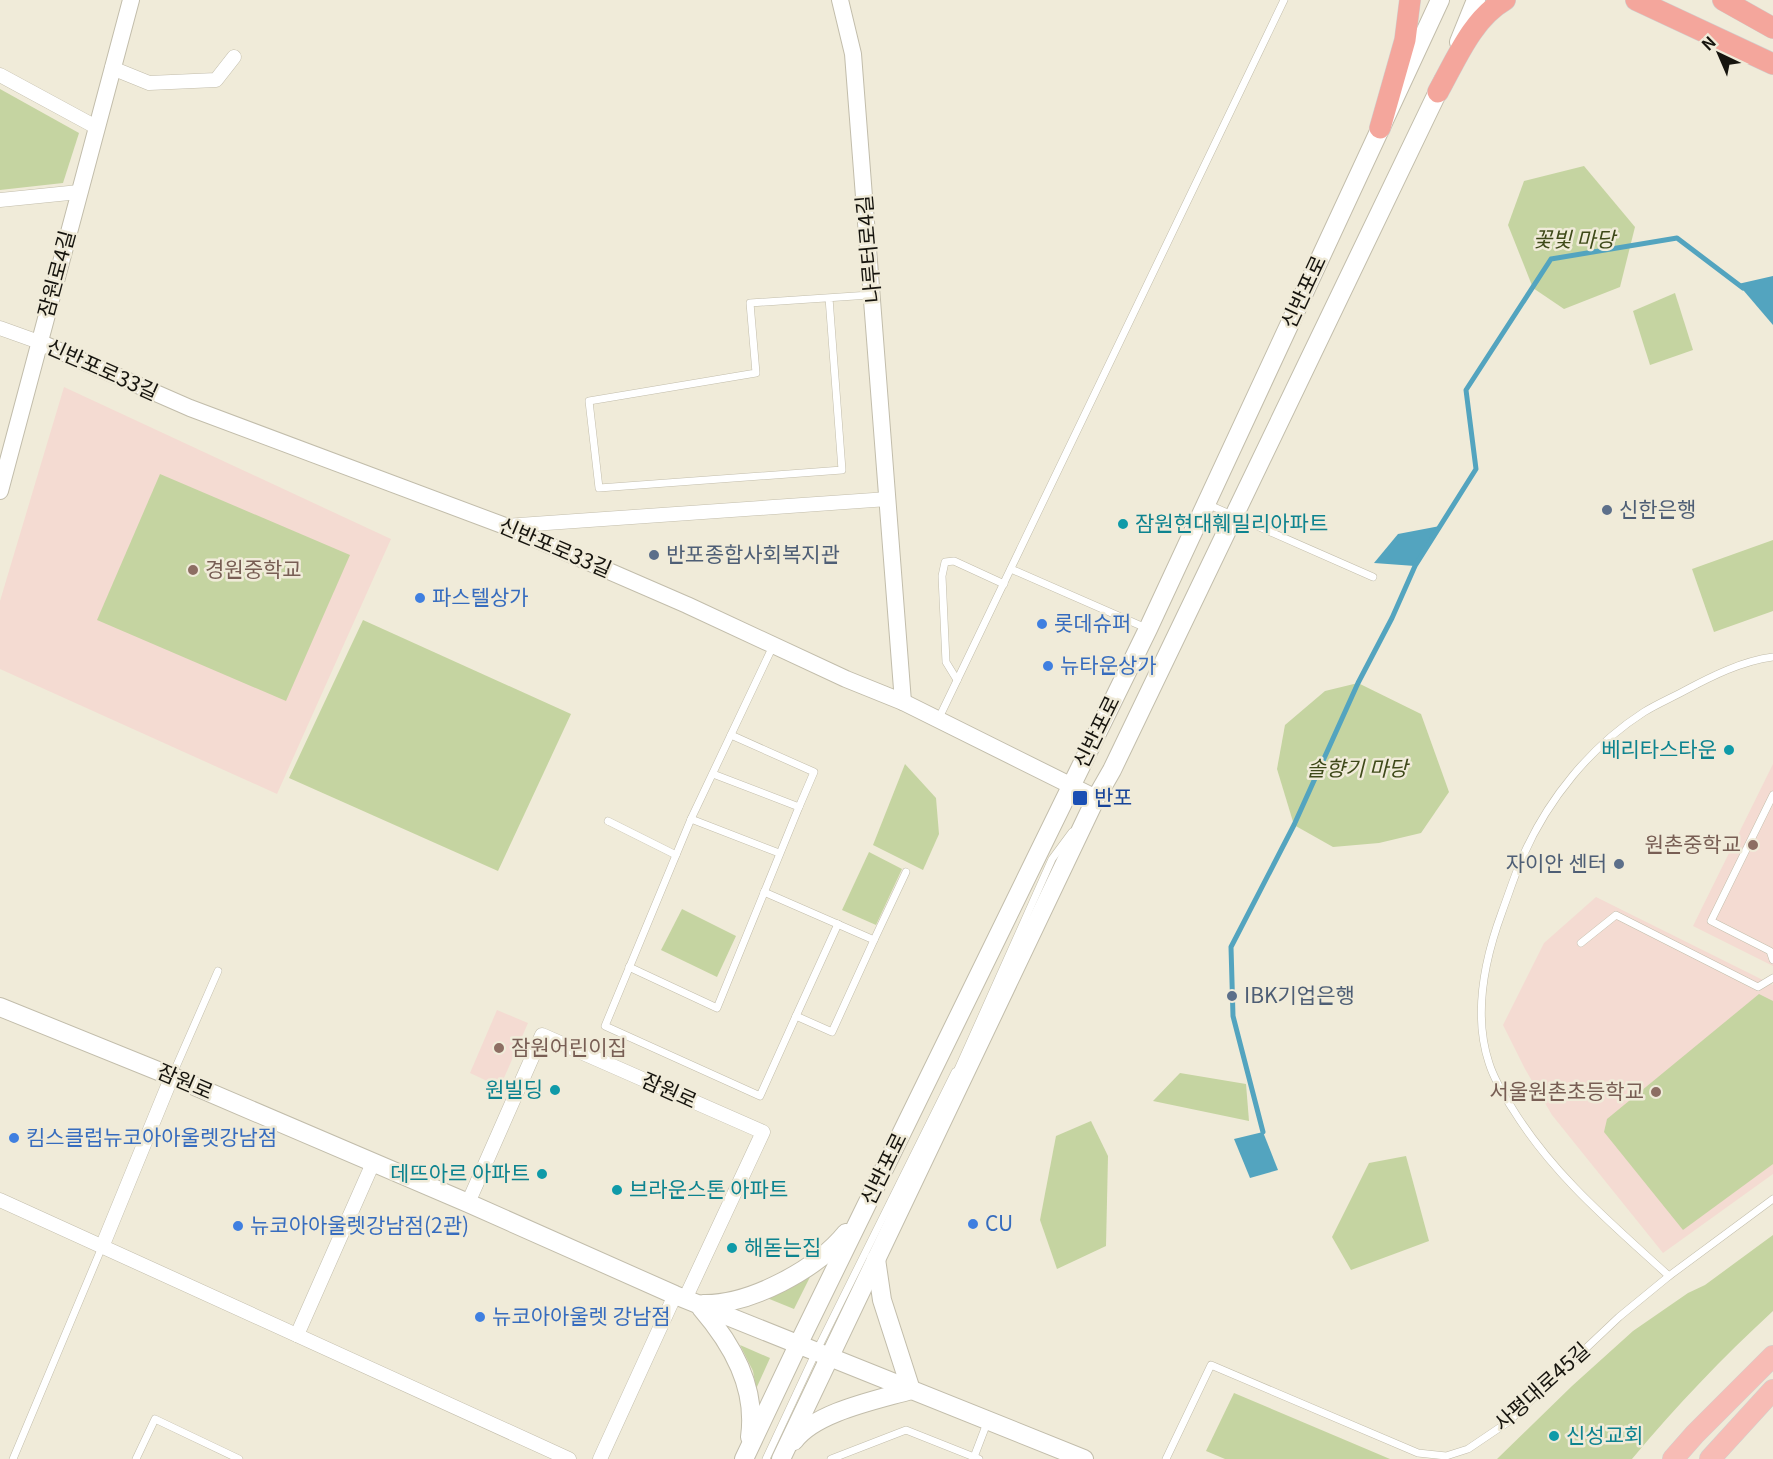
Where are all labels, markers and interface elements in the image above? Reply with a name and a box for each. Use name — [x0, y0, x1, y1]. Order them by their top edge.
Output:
north arrow — [1689, 24, 1749, 84]
text: N — [1695, 30, 1721, 55]
street label: 나루터로4길 — [847, 194, 887, 304]
park label: 꽃빛 마당 — [1533, 223, 1618, 253]
street label: 잠원로4길 — [29, 227, 81, 320]
street label: 신반포로 — [1272, 250, 1332, 333]
street label: 신반포로33길 — [42, 330, 164, 406]
place label: 신한은행 — [1619, 493, 1696, 523]
marker: 신한은행 — [1600, 503, 1614, 517]
place label: 잠원현대훼밀리아파트 — [1135, 507, 1328, 537]
street label: 신반포로33길 — [495, 509, 617, 583]
marker: 잠원현대훼밀리아파트 — [1116, 517, 1130, 531]
place label: 반포종합사회복지관 — [666, 538, 840, 568]
marker: 반포종합사회복지관 — [647, 548, 661, 562]
place label: 경원중학교 — [205, 553, 302, 583]
marker: 경원중학교 — [186, 563, 200, 577]
place label: 파스텔상가 — [432, 581, 529, 611]
marker: 파스텔상가 — [413, 591, 427, 605]
place label: 롯데슈퍼 — [1054, 607, 1131, 637]
marker: 롯데슈퍼 — [1035, 617, 1049, 631]
place label: 뉴타운상가 — [1060, 649, 1157, 679]
marker: 뉴타운상가 — [1041, 659, 1055, 673]
street label: 신반포로 — [1065, 690, 1126, 772]
place label: 베리타스타운 — [1601, 733, 1717, 763]
marker: 베리타스타운 — [1722, 743, 1736, 757]
park label: 솔향기 마당 — [1306, 752, 1410, 782]
place label: 반포 — [1094, 781, 1133, 811]
marker: 반포 — [1071, 789, 1089, 807]
place label: 원촌중학교 — [1644, 828, 1741, 858]
marker: 원촌중학교 — [1746, 838, 1760, 852]
place label: 자이안 센터 — [1506, 847, 1607, 877]
marker: 자이안 센터 — [1612, 857, 1626, 871]
place label: IBK기업은행 — [1244, 979, 1355, 1009]
marker: IBK기업은행 — [1225, 989, 1239, 1003]
place label: 잠원어린이집 — [511, 1031, 627, 1061]
marker: 잠원어린이집 — [492, 1041, 506, 1055]
street label: 잠원로 — [153, 1055, 218, 1105]
street label: 잠원로 — [637, 1064, 702, 1115]
place label: 원빌딩 — [485, 1073, 543, 1103]
place label: 서울원촌초등학교 — [1489, 1075, 1644, 1105]
marker: 원빌딩 — [548, 1083, 562, 1097]
marker: 서울원촌초등학교 — [1649, 1085, 1663, 1099]
place label: 킴스클럽뉴코아아울렛강남점 — [26, 1121, 277, 1151]
street label: 신반포로 — [852, 1127, 913, 1209]
marker: 킴스클럽뉴코아아울렛강남점 — [7, 1131, 21, 1145]
place label: 데뜨아르 아파트 — [390, 1157, 530, 1187]
marker: 데뜨아르 아파트 — [535, 1167, 549, 1181]
place label: 브라운스톤 아파트 — [629, 1173, 788, 1203]
marker: 브라운스톤 아파트 — [610, 1183, 624, 1197]
place label: CU — [985, 1207, 1013, 1237]
place label: 뉴코아아울렛강남점(2관) — [250, 1209, 469, 1239]
marker: CU — [966, 1217, 980, 1231]
marker: 뉴코아아울렛강남점(2관) — [231, 1219, 245, 1233]
place label: 해돋는집 — [744, 1231, 821, 1261]
marker: 해돋는집 — [725, 1241, 739, 1255]
place label: 뉴코아아울렛 강남점 — [492, 1300, 671, 1330]
marker: 뉴코아아울렛 강남점 — [473, 1310, 487, 1324]
street label: 사평대로45길 — [1486, 1334, 1595, 1437]
place label: 신성교회 — [1566, 1419, 1643, 1449]
marker: 신성교회 — [1547, 1429, 1561, 1443]

